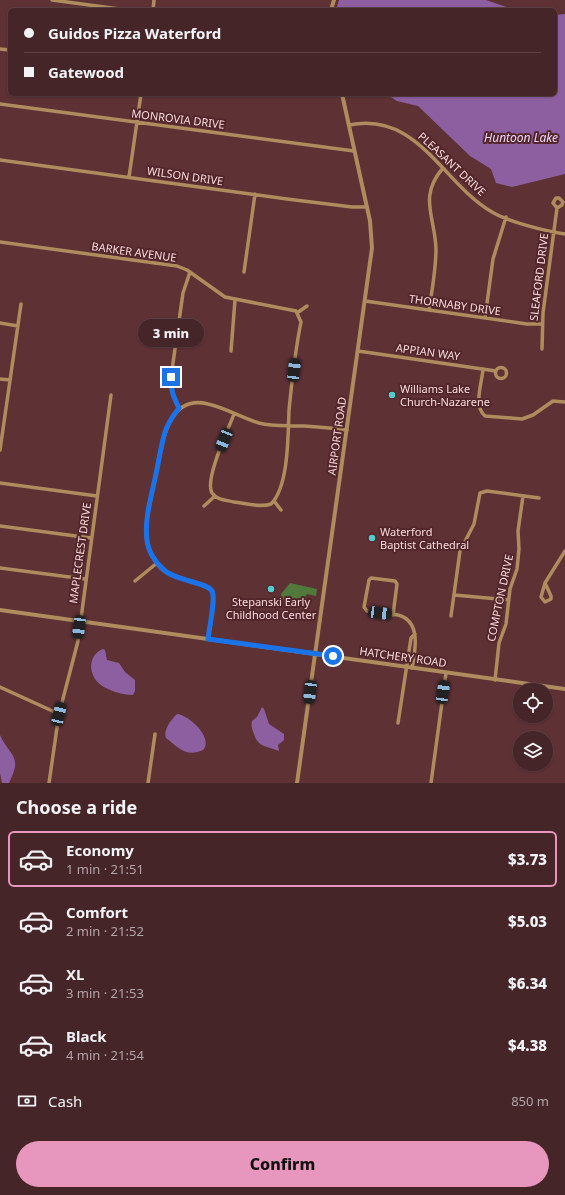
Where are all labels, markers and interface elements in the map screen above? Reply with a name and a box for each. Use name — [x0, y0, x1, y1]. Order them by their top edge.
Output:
text: Guidos Pizza Waterford — [48, 23, 221, 43]
text: Gatewood — [48, 62, 124, 82]
street label: MONROVIA DRIVE — [131, 105, 226, 132]
street label: PLEASANT DRIVE — [415, 128, 489, 199]
water label: Huntoon Lake — [484, 129, 558, 146]
street label: WILSON DRIVE — [146, 163, 224, 188]
street label: SLEAFORD DRIVE — [526, 232, 551, 322]
street label: BARKER AVENUE — [91, 238, 177, 265]
street label: THORNABY DRIVE — [408, 291, 502, 318]
callout: 3 min — [138, 319, 204, 347]
text: 3 min — [153, 324, 189, 342]
street label: APPIAN WAY — [395, 340, 462, 364]
car — [287, 357, 301, 383]
route end — [162, 368, 180, 386]
place label: Williams Lake Church-Nazarene — [400, 381, 490, 409]
marker: Williams Lake Church-Nazarene — [387, 390, 397, 400]
street label: AIRPORT ROAD — [324, 396, 349, 476]
car — [214, 427, 234, 453]
street label: MAPLECREST DRIVE — [65, 501, 94, 604]
place label: Waterford Baptist Cathedral — [380, 524, 469, 552]
marker: Waterford Baptist Cathedral — [367, 533, 377, 543]
street label: COMPTON DRIVE — [483, 553, 516, 643]
marker: Stepanski Early Childhood Center — [266, 584, 276, 594]
place label: Stepanski Early Childhood Center — [226, 594, 317, 622]
car — [367, 606, 393, 620]
car — [72, 614, 86, 640]
street label: HATCHERY ROAD — [359, 643, 448, 670]
route start — [324, 647, 342, 665]
car — [303, 679, 317, 705]
car — [435, 679, 451, 705]
map controls — [513, 683, 553, 771]
button: locate — [513, 683, 553, 723]
car — [50, 701, 68, 727]
button: layers — [513, 731, 553, 771]
text: Choose a ride — [16, 795, 137, 819]
text: Economy — [66, 840, 134, 860]
icon: car — [18, 841, 54, 877]
text: $3.73 — [508, 849, 547, 869]
text: 1 min · 21:51 — [66, 860, 144, 878]
text: Comfort — [66, 902, 128, 922]
icon: car — [18, 903, 54, 939]
text: $5.03 — [508, 911, 547, 931]
text: 2 min · 21:52 — [66, 922, 144, 940]
text: XL — [66, 964, 84, 984]
icon: car — [18, 965, 54, 1001]
text: $6.34 — [508, 973, 547, 993]
text: 3 min · 21:53 — [66, 984, 144, 1002]
text: Black — [66, 1026, 106, 1046]
icon: car — [18, 1027, 54, 1063]
text: $4.38 — [508, 1035, 547, 1055]
text: 4 min · 21:54 — [66, 1046, 144, 1064]
icon: cash — [16, 1090, 38, 1112]
text: Cash — [48, 1091, 82, 1111]
text: 850 m — [511, 1092, 549, 1110]
button: Confirm — [16, 1141, 549, 1187]

